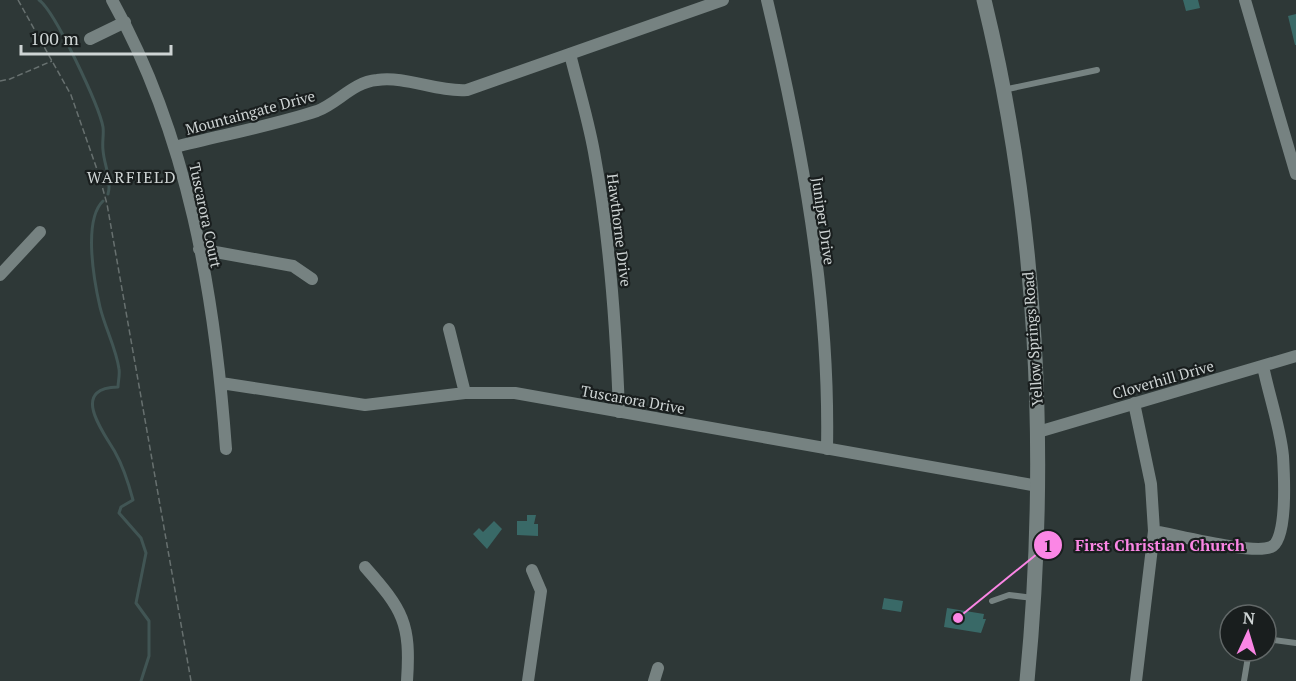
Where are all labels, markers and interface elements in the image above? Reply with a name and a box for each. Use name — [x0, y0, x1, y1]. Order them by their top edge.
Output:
scale bar — [21, 18, 171, 56]
text: 100 m — [30, 26, 79, 50]
street label: Mountaingate Drive — [183, 85, 317, 139]
street label: Tuscarora Court — [185, 161, 227, 270]
district label: WARFIELD — [87, 166, 177, 188]
street label: Hawthorne Drive — [603, 172, 637, 288]
street label: Juniper Drive — [808, 176, 840, 266]
street label: Yellow Springs Road — [1017, 271, 1047, 407]
street label: Cloverhill Drive — [1110, 355, 1216, 403]
street label: Tuscarora Drive — [579, 380, 687, 418]
callout: First Christian Church — [1033, 528, 1257, 562]
text: 1 — [1043, 533, 1053, 557]
text: First Christian Church — [1075, 534, 1246, 556]
north arrow — [1218, 603, 1278, 663]
text: N — [1242, 607, 1256, 629]

